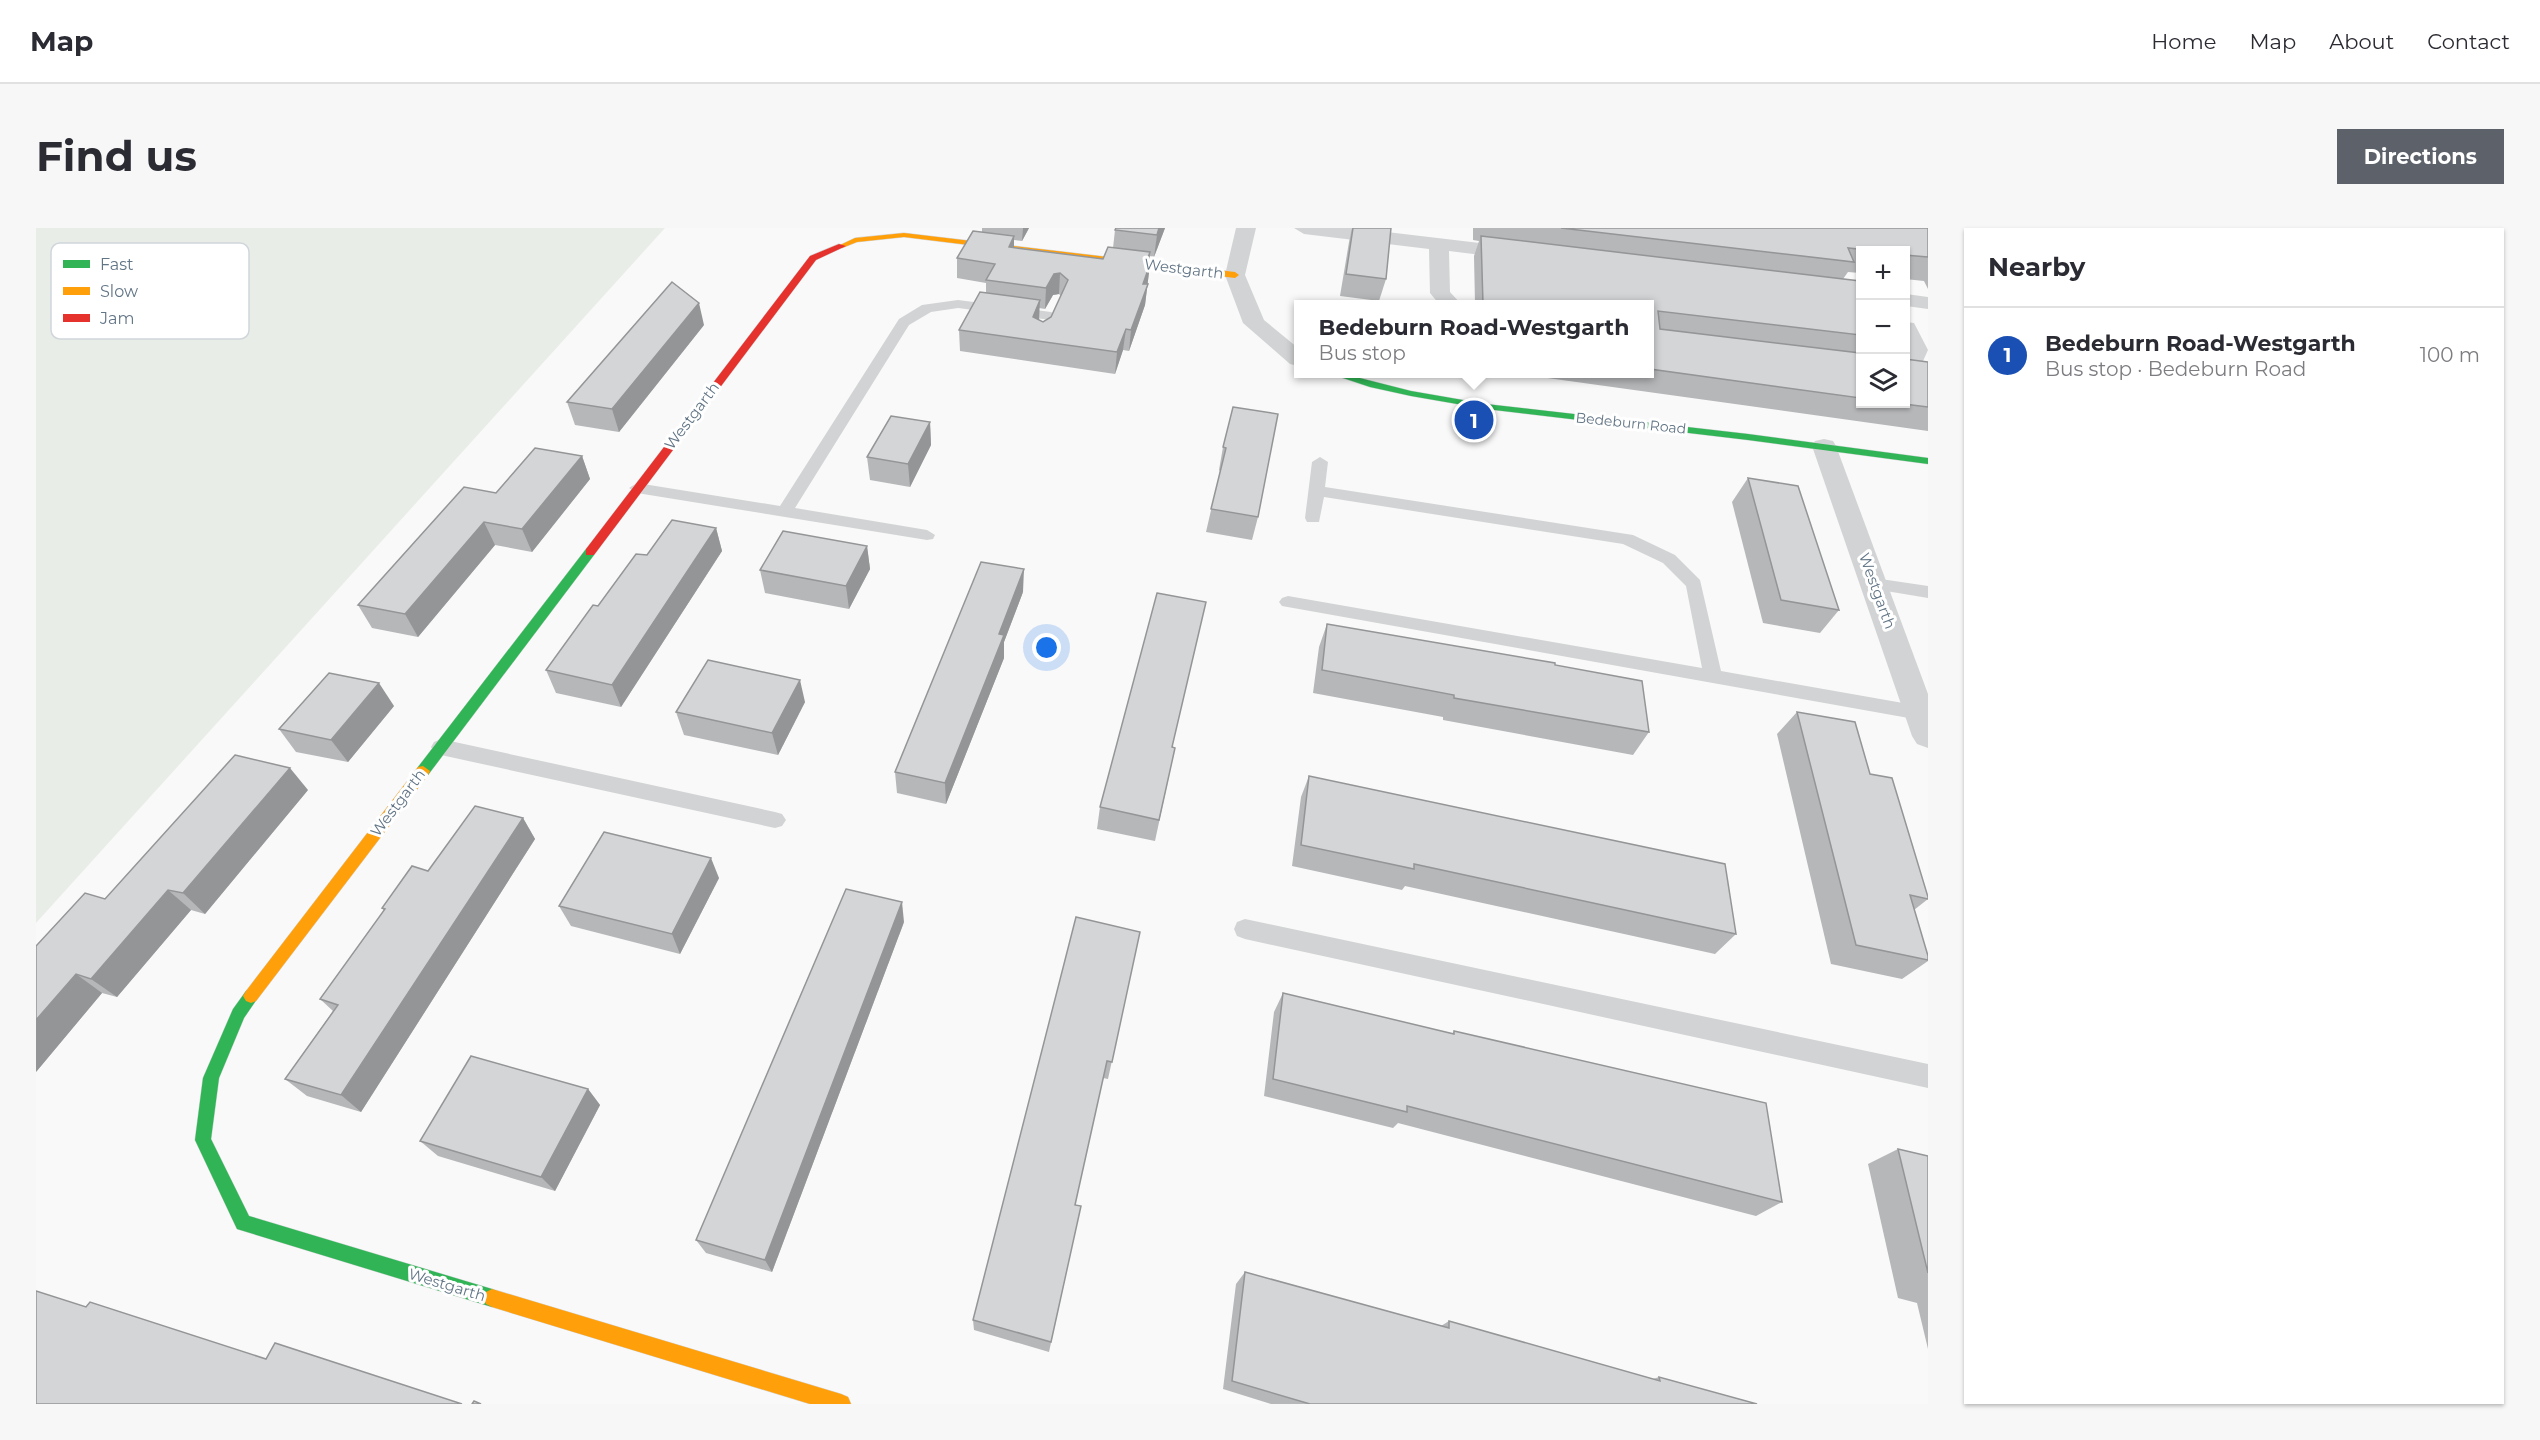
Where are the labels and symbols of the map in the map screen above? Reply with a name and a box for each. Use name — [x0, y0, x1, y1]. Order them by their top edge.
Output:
legend — [51, 243, 249, 339]
street label: Westgarth — [1143, 254, 1225, 283]
text: Fast — [100, 255, 134, 274]
text: Slow — [100, 282, 138, 301]
text: Jam — [99, 309, 134, 328]
street label: Westgarth — [660, 378, 723, 453]
pin: 1 — [1454, 398, 1494, 442]
street label: Bedeburn Road — [1575, 408, 1687, 438]
street label: Westgarth — [1855, 550, 1900, 631]
your location — [1032, 633, 1061, 662]
street label: Westgarth — [366, 765, 429, 840]
street label: Westgarth — [406, 1264, 488, 1305]

